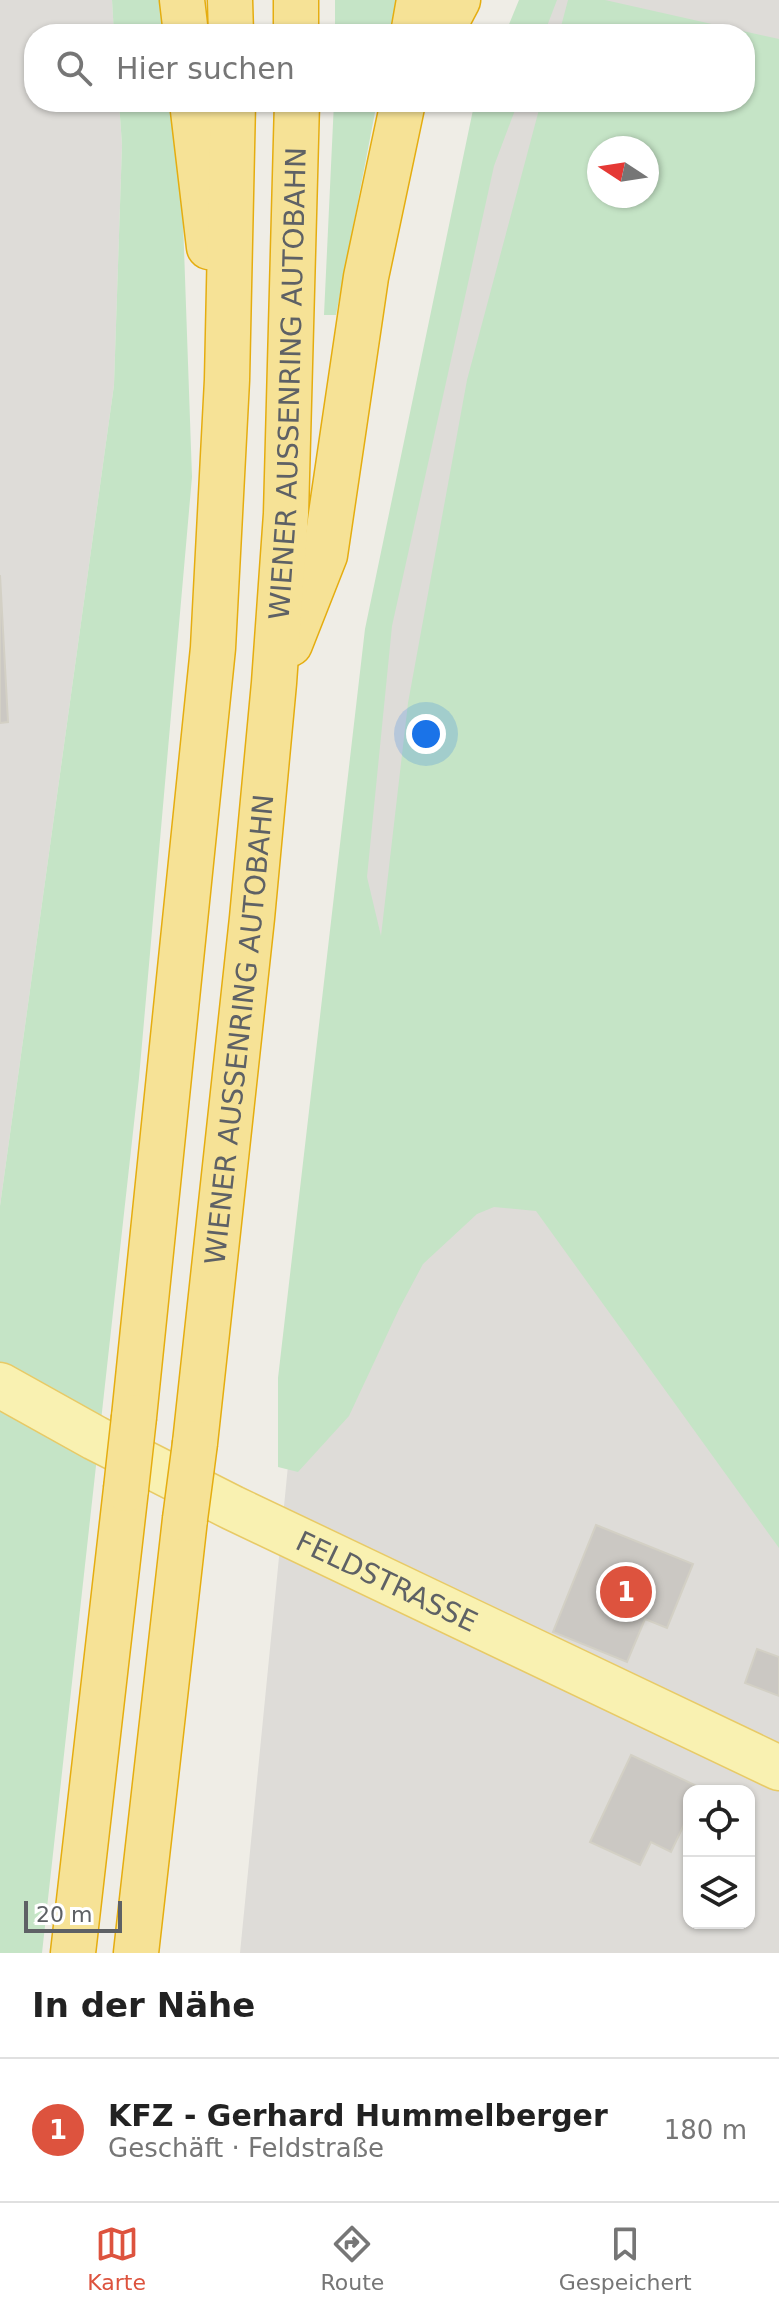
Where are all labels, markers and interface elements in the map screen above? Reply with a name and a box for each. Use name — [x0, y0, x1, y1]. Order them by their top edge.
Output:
search box — [24, 24, 755, 112]
icon: search — [52, 46, 96, 90]
text: Hier suchen — [116, 51, 295, 86]
north arrow — [587, 136, 659, 208]
street label: WIENER AUSSENRING AUTOBAHN — [263, 147, 313, 621]
your location — [406, 714, 446, 754]
street label: WIENER AUSSENRING AUTOBAHN — [198, 793, 281, 1266]
street label: FELDSTRASSE — [291, 1525, 483, 1639]
pin: 1 — [600, 1562, 652, 1622]
map controls — [683, 1785, 755, 1929]
button: locate — [683, 1785, 755, 1857]
button: layers — [683, 1857, 755, 1929]
scale bar — [24, 1897, 122, 1933]
text: 20 m — [36, 1902, 92, 1927]
text: In der Nähe — [32, 1985, 255, 2025]
text: KFZ - Gerhard Hummelberger — [108, 2098, 608, 2133]
text: 1 — [49, 2115, 67, 2145]
text: 180 m — [664, 2115, 747, 2145]
text: Geschäft · Feldstraße — [108, 2133, 384, 2163]
tab: Karte — [87, 2222, 146, 2295]
tab: Route — [320, 2222, 384, 2295]
tab: Gespeichert — [559, 2222, 692, 2295]

